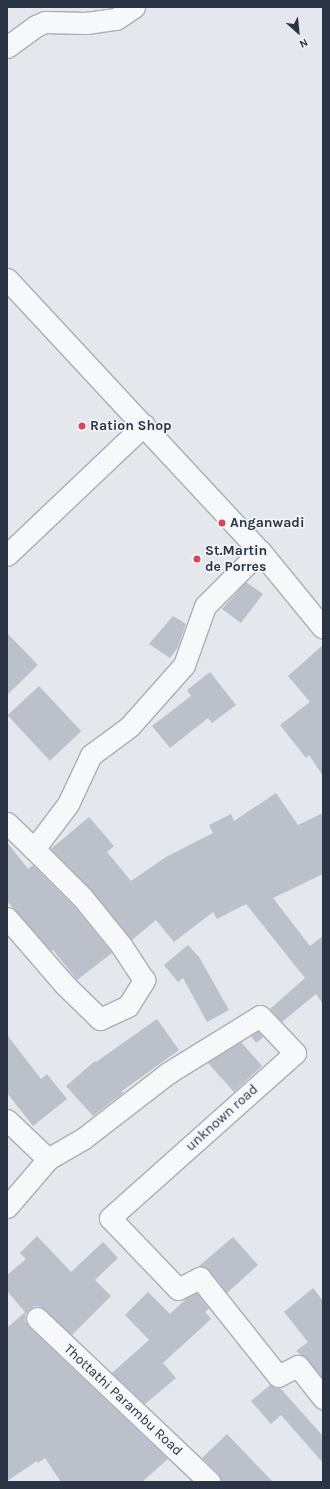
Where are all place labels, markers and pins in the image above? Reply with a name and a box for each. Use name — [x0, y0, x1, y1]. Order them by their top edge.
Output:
place label: Ration Shop — [90, 418, 172, 434]
marker: Ration Shop — [77, 421, 87, 431]
place label: Anganwadi — [230, 515, 305, 531]
marker: Anganwadi — [217, 518, 227, 528]
place label: St.Martin de Porres — [205, 543, 267, 576]
marker: St.Martin de Porres — [192, 554, 202, 564]

